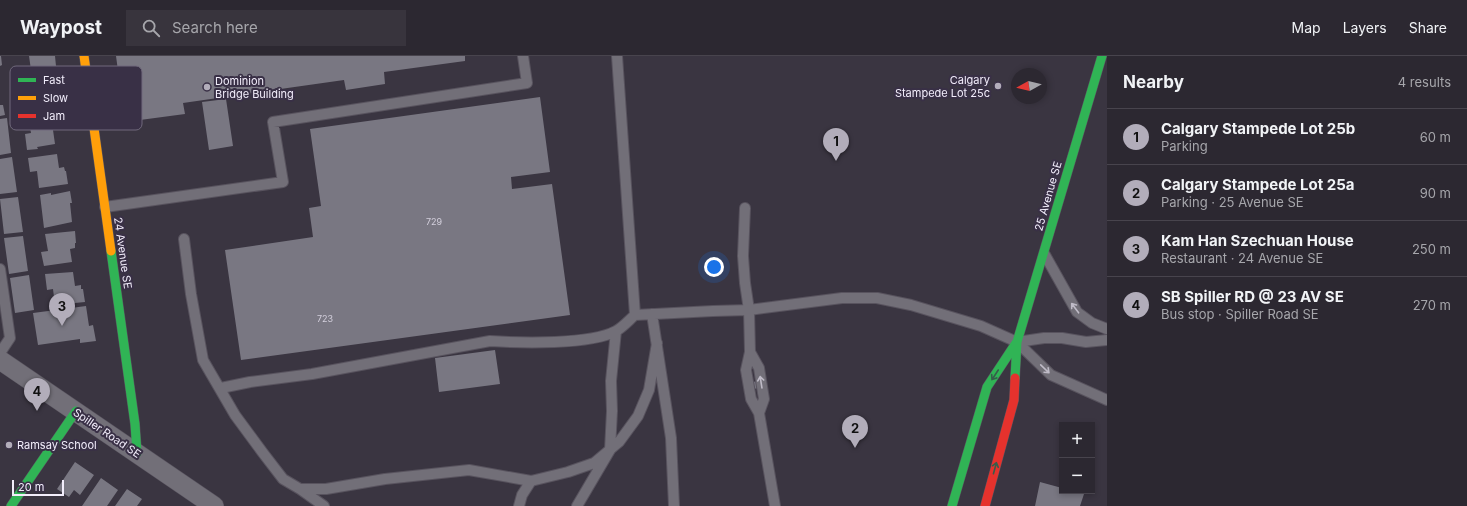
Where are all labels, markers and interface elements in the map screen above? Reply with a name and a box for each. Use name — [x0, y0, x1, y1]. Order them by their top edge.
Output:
search box — [126, 10, 406, 46]
text: Waypost — [20, 16, 102, 39]
icon: search — [140, 17, 162, 39]
text: Search here — [172, 18, 258, 37]
text: Map — [1292, 19, 1321, 36]
text: Layers — [1343, 19, 1387, 36]
text: Share — [1409, 19, 1447, 36]
legend — [10, 66, 142, 130]
north arrow — [1011, 68, 1047, 104]
text: Nearby — [1123, 72, 1184, 92]
text: Fast — [43, 73, 65, 87]
place label: Calgary Stampede Lot 25c — [895, 73, 990, 100]
place label: Dominion Bridge Building — [215, 74, 294, 101]
text: 4 results — [1398, 74, 1451, 90]
marker: Calgary Stampede Lot 25c — [993, 81, 1003, 91]
marker: Dominion Bridge Building — [202, 82, 212, 92]
text: Slow — [43, 91, 68, 105]
text: Jam — [43, 109, 65, 123]
text: Calgary Stampede Lot 25b — [1161, 119, 1355, 138]
pin: 1 — [823, 128, 849, 161]
text: 1 — [1133, 129, 1139, 145]
text: 60 m — [1420, 129, 1451, 145]
text: Parking — [1161, 138, 1208, 154]
street label: 25 Avenue SE — [1031, 160, 1065, 232]
text: Calgary Stampede Lot 25a — [1161, 175, 1355, 194]
text: 2 — [1132, 185, 1140, 201]
text: 90 m — [1420, 185, 1451, 201]
text: Parking · 25 Avenue SE — [1161, 194, 1304, 210]
street label: 24 Avenue SE — [111, 216, 135, 290]
house number: 729 — [426, 216, 442, 227]
text: Kam Han Szechuan House — [1161, 231, 1354, 250]
text: 3 — [1132, 241, 1140, 257]
text: 250 m — [1412, 241, 1451, 257]
text: Restaurant · 24 Avenue SE — [1161, 250, 1323, 266]
your location — [704, 257, 724, 277]
text: SB Spiller RD @ 23 AV SE — [1161, 287, 1344, 306]
pin: 3 — [49, 293, 75, 326]
text: 4 — [1132, 297, 1140, 313]
text: 270 m — [1413, 297, 1451, 313]
one-way arrow — [1071, 303, 1079, 314]
text: Bus stop · Spiller Road SE — [1161, 306, 1319, 322]
house number: 723 — [317, 313, 334, 324]
one-way arrow — [1040, 364, 1050, 374]
one-way arrow — [991, 369, 999, 380]
one-way arrow — [757, 376, 765, 389]
pin: 4 — [24, 378, 50, 411]
street label: Spiller Road SE — [70, 405, 144, 461]
pin: 2 — [842, 415, 868, 448]
map controls — [1059, 422, 1095, 494]
button: + — [1059, 422, 1095, 458]
place label: Ramsay School — [17, 438, 97, 452]
marker: Ramsay School — [4, 440, 14, 450]
button: − — [1059, 458, 1095, 494]
one-way arrow — [992, 462, 1000, 475]
scale bar — [12, 478, 64, 497]
text: 20 m — [18, 480, 44, 494]

